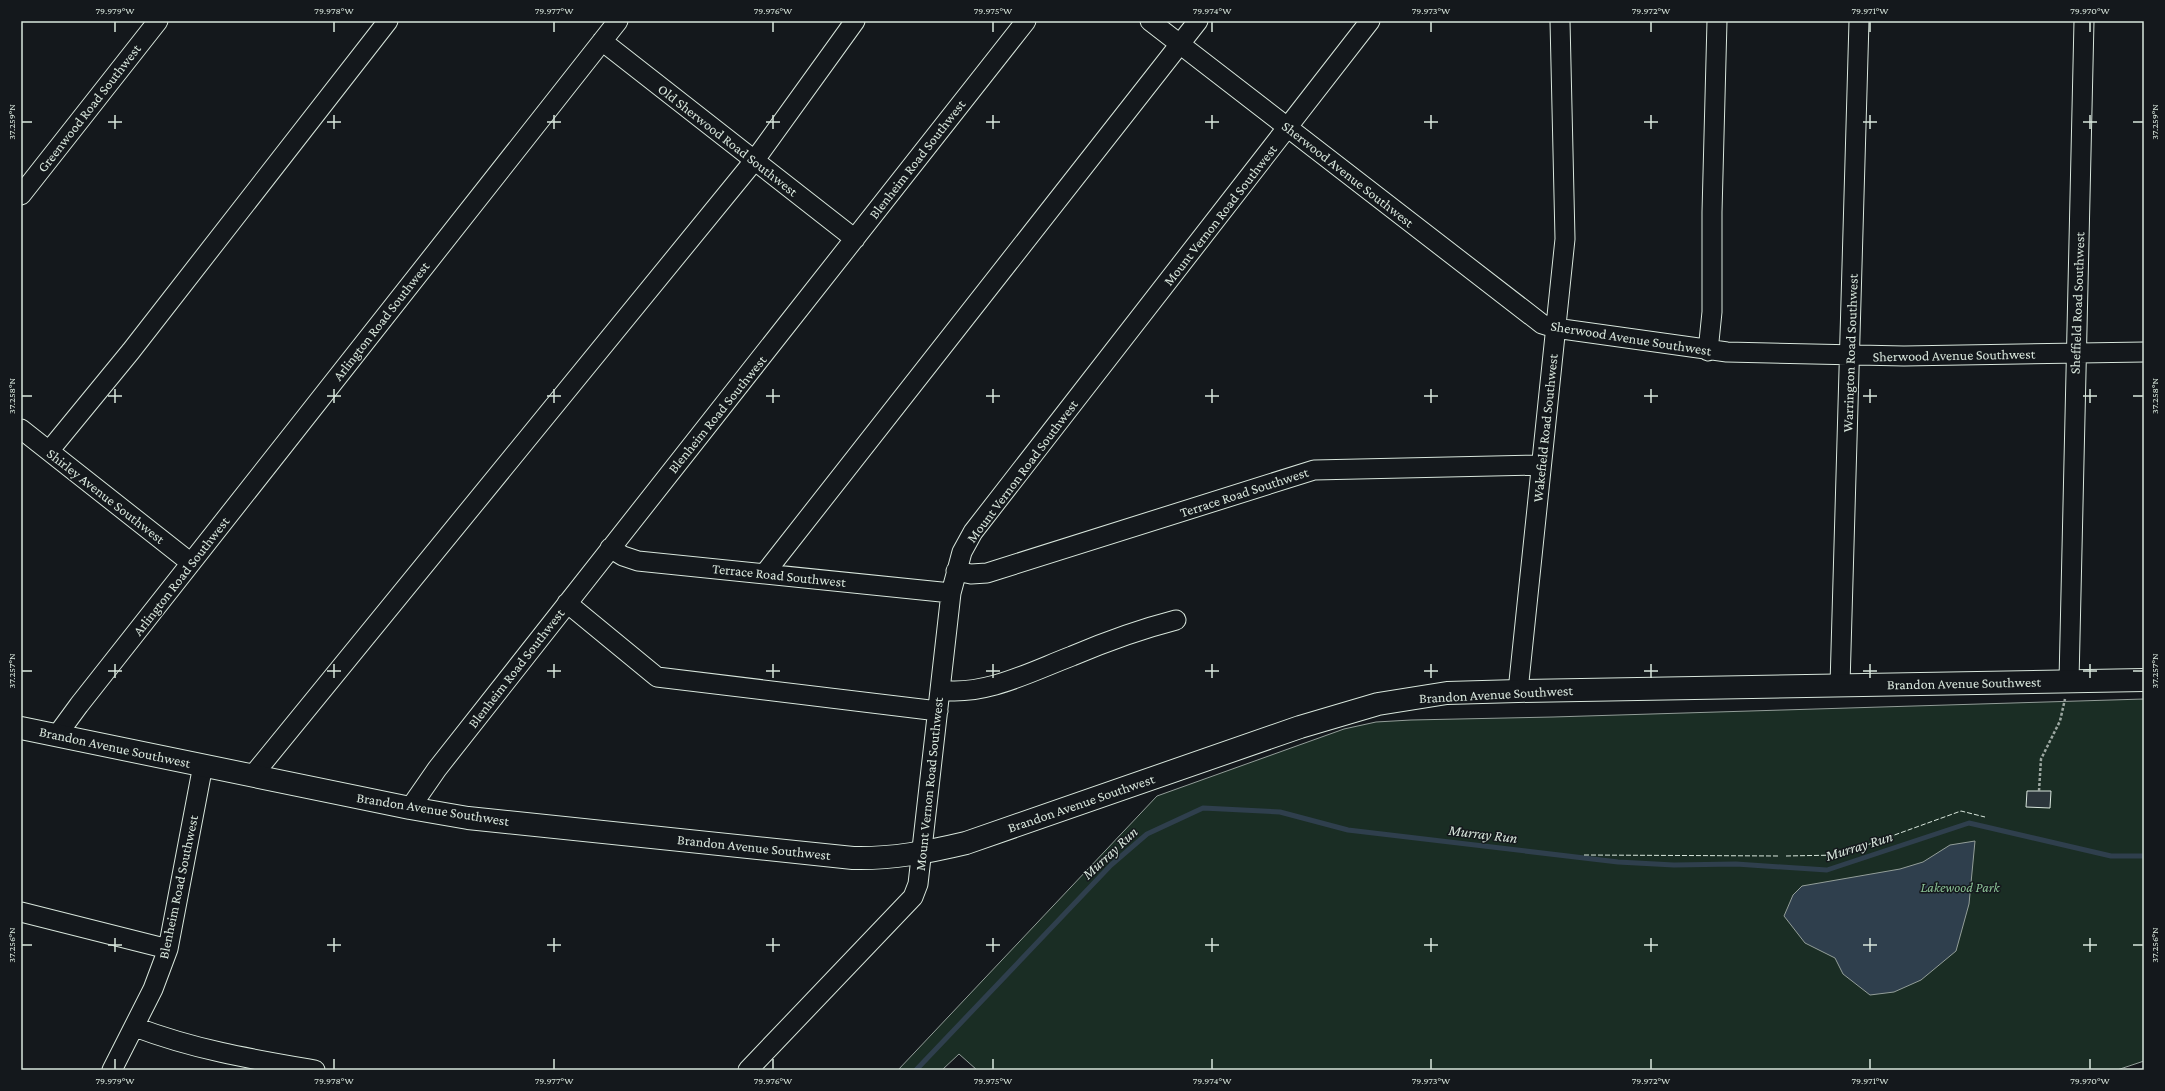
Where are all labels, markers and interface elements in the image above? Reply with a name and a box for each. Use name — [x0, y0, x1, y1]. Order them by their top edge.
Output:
text: 79.979°W — [95, 5, 135, 16]
text: 79.978°W — [314, 5, 354, 16]
text: 79.977°W — [535, 5, 574, 16]
text: 79.976°W — [754, 5, 793, 16]
text: 79.975°W — [974, 5, 1013, 16]
text: 79.974°W — [1193, 5, 1232, 16]
text: 79.973°W — [1412, 5, 1451, 16]
text: 79.972°W — [1632, 5, 1671, 16]
text: 79.971°W — [1851, 5, 1889, 16]
text: 79.970°W — [2070, 5, 2111, 16]
street label: Greenwood Road Southwest — [34, 41, 144, 175]
street label: Old Sherwood Road Southwest — [655, 80, 801, 200]
street label: Blenheim Road Southwest — [866, 96, 969, 222]
text: 37.259°N — [6, 104, 17, 140]
text: 37.259°N — [2149, 104, 2160, 140]
street label: Sherwood Avenue Southwest — [1279, 118, 1417, 231]
street label: Mount Vernon Road Southwest — [1160, 141, 1280, 289]
street label: Sheffield Road Southwest — [2067, 231, 2087, 374]
street label: Arlington Road Southwest — [330, 258, 433, 384]
street label: Warrington Road Southwest — [1839, 273, 1861, 433]
street label: Sherwood Avenue Southwest — [1549, 317, 1713, 359]
street label: Sherwood Avenue Southwest — [1873, 346, 2036, 364]
street label: Blenheim Road Southwest — [665, 352, 770, 476]
street label: Wakefield Road Southwest — [1529, 353, 1561, 503]
text: 37.258°N — [6, 378, 17, 414]
text: 37.258°N — [2149, 378, 2160, 414]
street label: Mount Vernon Road Southwest — [963, 396, 1081, 545]
street label: Shirley Avenue Southwest — [44, 445, 168, 547]
street label: Terrace Road Southwest — [1178, 464, 1311, 520]
street label: Arlington Road Southwest — [130, 513, 233, 639]
street label: Terrace Road Southwest — [711, 560, 847, 590]
street label: Blenheim Road Southwest — [465, 605, 568, 731]
text: 37.257°N — [6, 653, 17, 689]
text: 37.257°N — [2149, 653, 2160, 689]
street label: Brandon Avenue Southwest — [1887, 674, 2042, 692]
street label: Brandon Avenue Southwest — [1419, 682, 1574, 706]
street label: Mount Vernon Road Southwest — [912, 696, 946, 872]
street label: Brandon Avenue Southwest — [38, 723, 192, 771]
street label: Brandon Avenue Southwest — [1006, 770, 1157, 836]
street label: Brandon Avenue Southwest — [356, 789, 511, 829]
street label: Blenheim Road Southwest — [155, 813, 201, 960]
water label: Murray Run — [1446, 822, 1519, 847]
water label: Murray Run — [1078, 823, 1142, 884]
water label: Murray Run — [1822, 828, 1895, 865]
street label: Brandon Avenue Southwest — [676, 831, 832, 863]
park label: Lakewood Park — [1920, 879, 2001, 895]
text: 37.256°N — [6, 927, 17, 963]
text: 37.256°N — [2149, 927, 2160, 963]
text: 79.979°W — [95, 1075, 135, 1086]
text: 79.978°W — [314, 1075, 354, 1086]
text: 79.977°W — [535, 1075, 574, 1086]
text: 79.976°W — [754, 1075, 793, 1086]
text: 79.975°W — [974, 1075, 1013, 1086]
text: 79.974°W — [1193, 1075, 1232, 1086]
text: 79.973°W — [1412, 1075, 1451, 1086]
text: 79.972°W — [1632, 1075, 1671, 1086]
text: 79.971°W — [1851, 1075, 1889, 1086]
text: 79.970°W — [2070, 1075, 2111, 1086]

